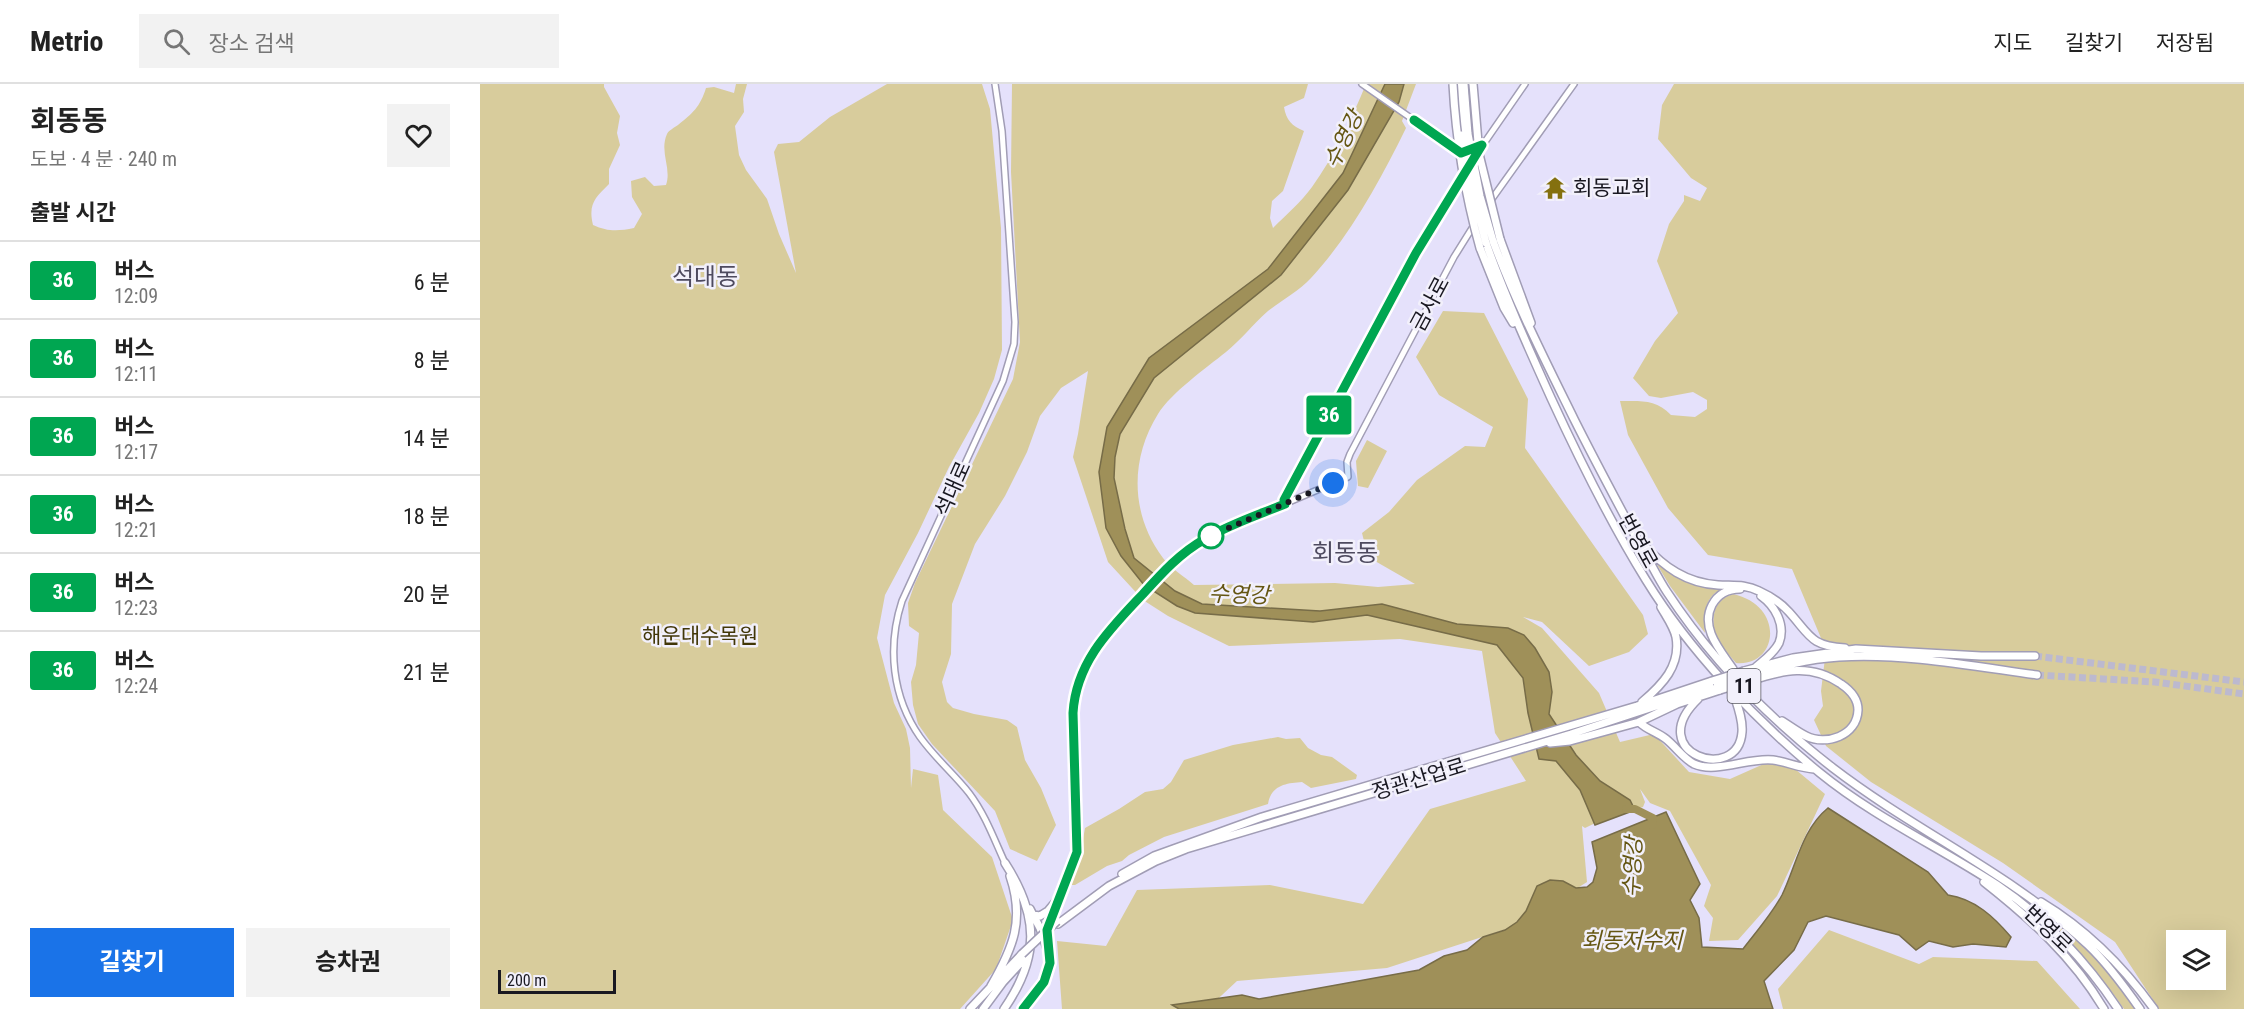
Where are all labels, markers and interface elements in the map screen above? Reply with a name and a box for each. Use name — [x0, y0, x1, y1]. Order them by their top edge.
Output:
search box — [139, 14, 559, 68]
text: Metrio — [30, 25, 103, 58]
icon: search — [160, 25, 193, 58]
text: 장소 검색 — [208, 31, 295, 56]
text: 지도 — [1993, 31, 2032, 55]
text: 길찾기 — [2065, 31, 2123, 55]
text: 저장됨 — [2156, 31, 2214, 55]
text: 회동동 — [30, 104, 107, 137]
button: heart — [387, 104, 450, 167]
water label: 수영강 — [1319, 104, 1369, 172]
text: 도보 · 4 분 · 240 m — [30, 147, 177, 171]
temple icon: 회동교회 — [1542, 175, 1568, 201]
place label: 회동교회 — [1573, 176, 1650, 200]
text: 출발 시간 — [30, 200, 116, 225]
text: 버스 — [114, 258, 154, 283]
district label: 석대동 — [672, 263, 738, 291]
text: 36 — [52, 268, 74, 292]
text: 6 분 — [414, 270, 450, 295]
street label: 금사로 — [1406, 273, 1454, 335]
text: 12:09 — [114, 284, 158, 308]
text: 버스 — [114, 336, 154, 361]
text: 36 — [52, 346, 74, 370]
text: 8 분 — [414, 348, 450, 373]
text: 12:11 — [114, 362, 158, 386]
line badge: 36 — [1302, 396, 1356, 434]
text: 36 — [1318, 403, 1340, 427]
text: 버스 — [114, 414, 154, 439]
text: 36 — [52, 424, 74, 448]
text: 14 분 — [403, 426, 450, 451]
text: 12:17 — [114, 440, 158, 464]
street label: 석대로 — [930, 458, 976, 520]
your location — [1318, 468, 1348, 498]
text: 버스 — [114, 492, 154, 517]
text: 36 — [52, 502, 74, 526]
text: 18 분 — [403, 504, 450, 529]
street label: 번영로 — [1613, 510, 1663, 572]
text: 12:21 — [114, 518, 158, 542]
unlabelled marker — [1198, 523, 1224, 549]
district label: 회동동 — [1312, 539, 1378, 567]
text: 버스 — [114, 570, 154, 595]
text: 36 — [52, 580, 74, 604]
water label: 수영강 — [1208, 581, 1273, 608]
text: 20 분 — [403, 582, 450, 607]
text: 12:23 — [114, 596, 158, 620]
park label: 해운대수목원 — [642, 624, 758, 648]
text: 버스 — [114, 648, 154, 673]
text: 36 — [52, 658, 74, 682]
text: 21 분 — [403, 660, 450, 685]
road number: 11 — [1728, 669, 1760, 703]
text: 12:24 — [114, 674, 158, 698]
street label: 정관산업로 — [1369, 753, 1469, 805]
water label: 수영강 — [1618, 833, 1647, 898]
street label: 번영로 — [2019, 900, 2077, 958]
button: 길찾기 — [30, 928, 234, 997]
button: 승차권 — [246, 928, 450, 997]
water label: 회동저수지 — [1581, 928, 1684, 953]
map controls — [2166, 930, 2226, 990]
button: layers — [2166, 930, 2226, 990]
scale bar — [498, 967, 616, 994]
text: 200 m — [507, 971, 546, 990]

